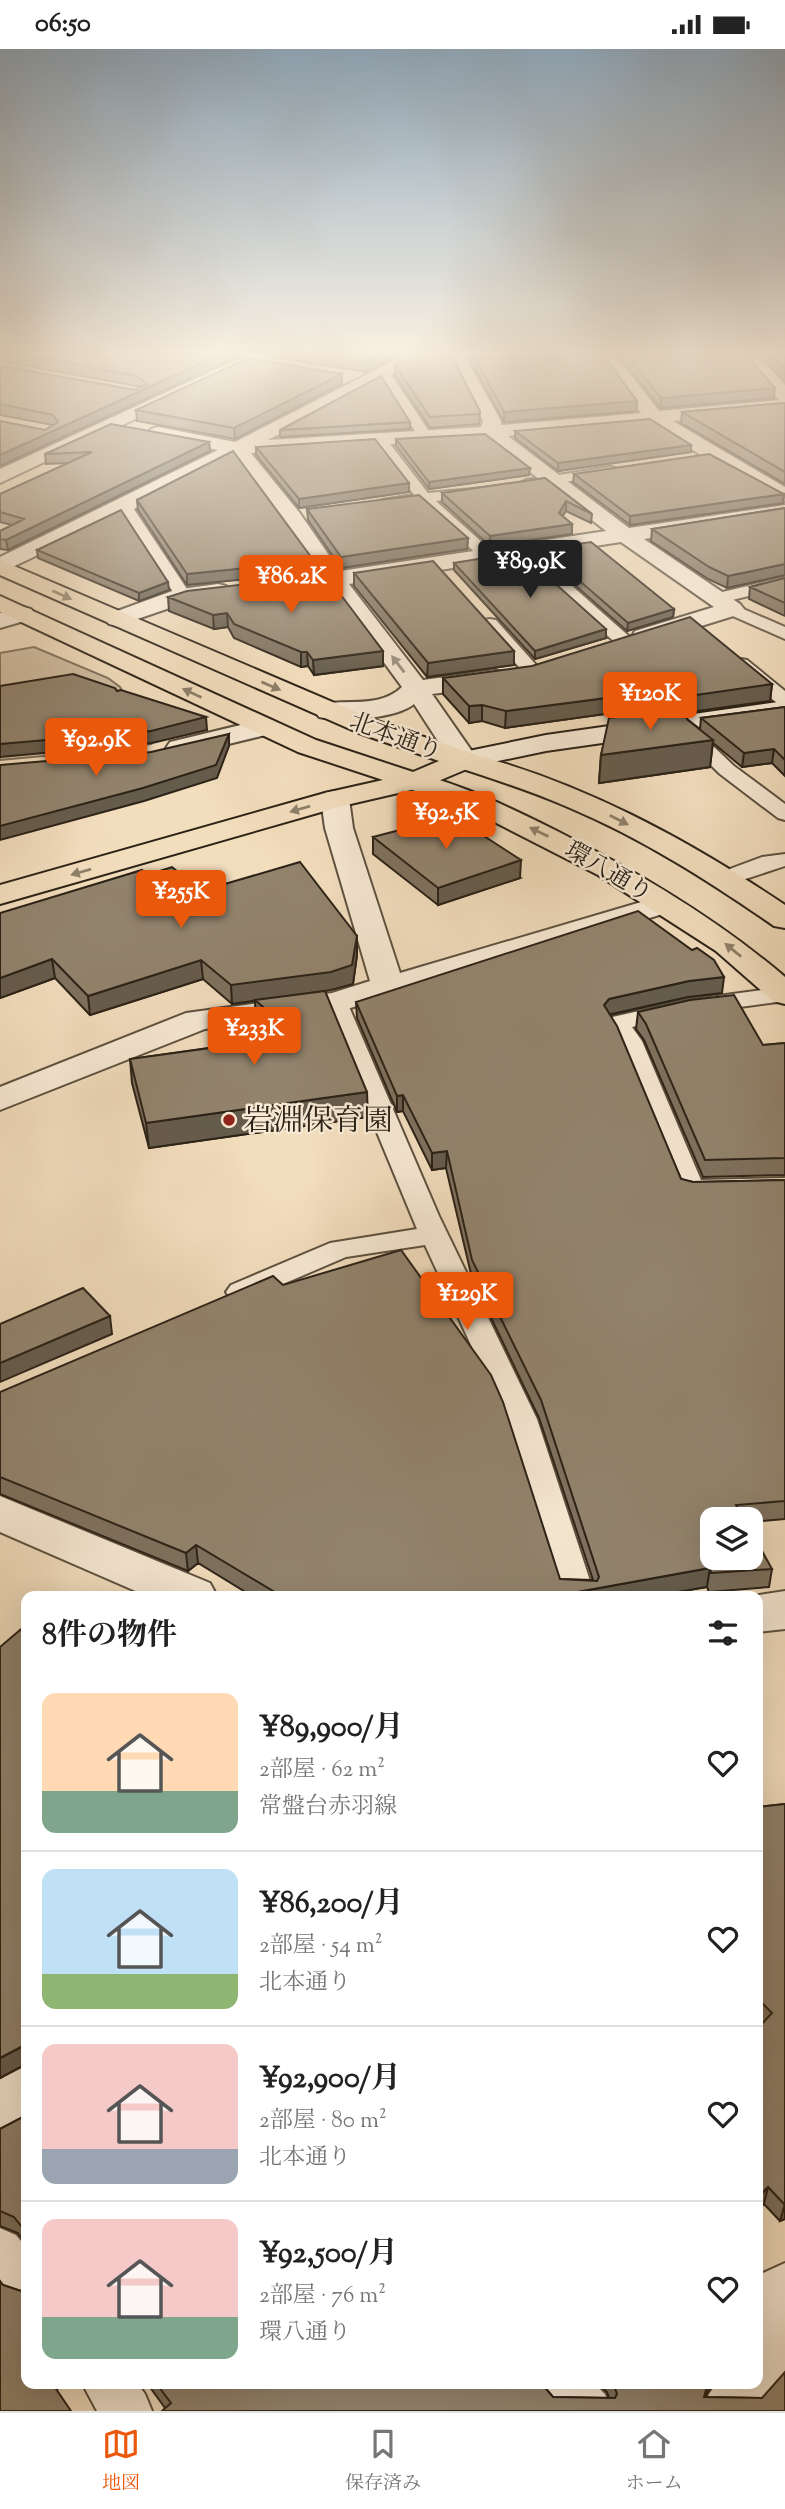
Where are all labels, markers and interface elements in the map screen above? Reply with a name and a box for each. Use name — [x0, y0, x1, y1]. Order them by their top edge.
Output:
text: 06:50 — [35, 6, 91, 43]
pin: ¥89.9K — [473, 540, 587, 600]
text: ¥89.9K — [494, 546, 566, 579]
pin: ¥86.2K — [234, 555, 348, 615]
text: ¥86.2K — [255, 561, 327, 594]
one-way arrow — [52, 590, 73, 601]
one-way arrow — [390, 655, 405, 673]
pin: ¥120K — [601, 673, 699, 732]
text: ¥120K — [619, 678, 681, 711]
one-way arrow — [261, 680, 281, 692]
one-way arrow — [182, 687, 202, 699]
street label: 北本通り — [344, 705, 446, 770]
pin: ¥92.9K — [39, 719, 153, 778]
text: ¥92.9K — [61, 724, 131, 757]
pin: ¥92.5K — [389, 791, 503, 851]
text: ¥92.5K — [413, 797, 479, 830]
one-way arrow — [289, 805, 310, 815]
one-way arrow — [609, 814, 629, 826]
one-way arrow — [529, 826, 549, 838]
street label: 環八通り — [558, 834, 658, 911]
one-way arrow — [71, 867, 92, 877]
pin: ¥255K — [132, 871, 230, 930]
text: ¥255K — [152, 876, 210, 909]
one-way arrow — [724, 942, 742, 957]
pin: ¥233K — [205, 1007, 303, 1067]
text: ¥233K — [224, 1013, 284, 1046]
place label: 岩淵保育園 — [243, 1101, 393, 1144]
marker: 岩淵保育園 — [221, 1112, 237, 1128]
pin: ¥129K — [418, 1273, 516, 1332]
text: ¥129K — [436, 1278, 498, 1311]
map controls — [700, 1507, 763, 1570]
button: layers — [700, 1507, 763, 1570]
icon: filters — [704, 1614, 742, 1652]
text: 8件の物件 — [42, 1615, 177, 1658]
text: ¥89,900/月 — [259, 1707, 404, 1750]
icon: home — [98, 1721, 182, 1805]
icon: heart — [704, 1744, 742, 1782]
text: 2部屋 · 62 m² — [259, 1754, 385, 1787]
text: 常盤台赤羽線 — [259, 1791, 397, 1824]
text: ¥86,200/月 — [259, 1883, 403, 1926]
icon: home — [98, 1897, 182, 1981]
icon: heart — [704, 1920, 742, 1958]
text: 2部屋 · 54 m² — [259, 1930, 383, 1963]
text: 北本通り — [259, 1967, 351, 2000]
text: ¥92,900/月 — [259, 2058, 401, 2101]
icon: home — [98, 2072, 182, 2156]
icon: heart — [704, 2095, 742, 2133]
text: 2部屋 · 80 m² — [259, 2105, 387, 2138]
text: 北本通り — [259, 2142, 351, 2175]
text: ¥92,500/月 — [259, 2233, 398, 2276]
icon: home — [98, 2247, 182, 2331]
icon: heart — [704, 2270, 742, 2308]
text: 2部屋 · 76 m² — [259, 2280, 386, 2313]
text: 環八通り — [259, 2317, 351, 2350]
tab: 地図 — [102, 2425, 140, 2498]
tab: 保存済み — [345, 2425, 421, 2498]
tab: ホーム — [626, 2425, 683, 2498]

